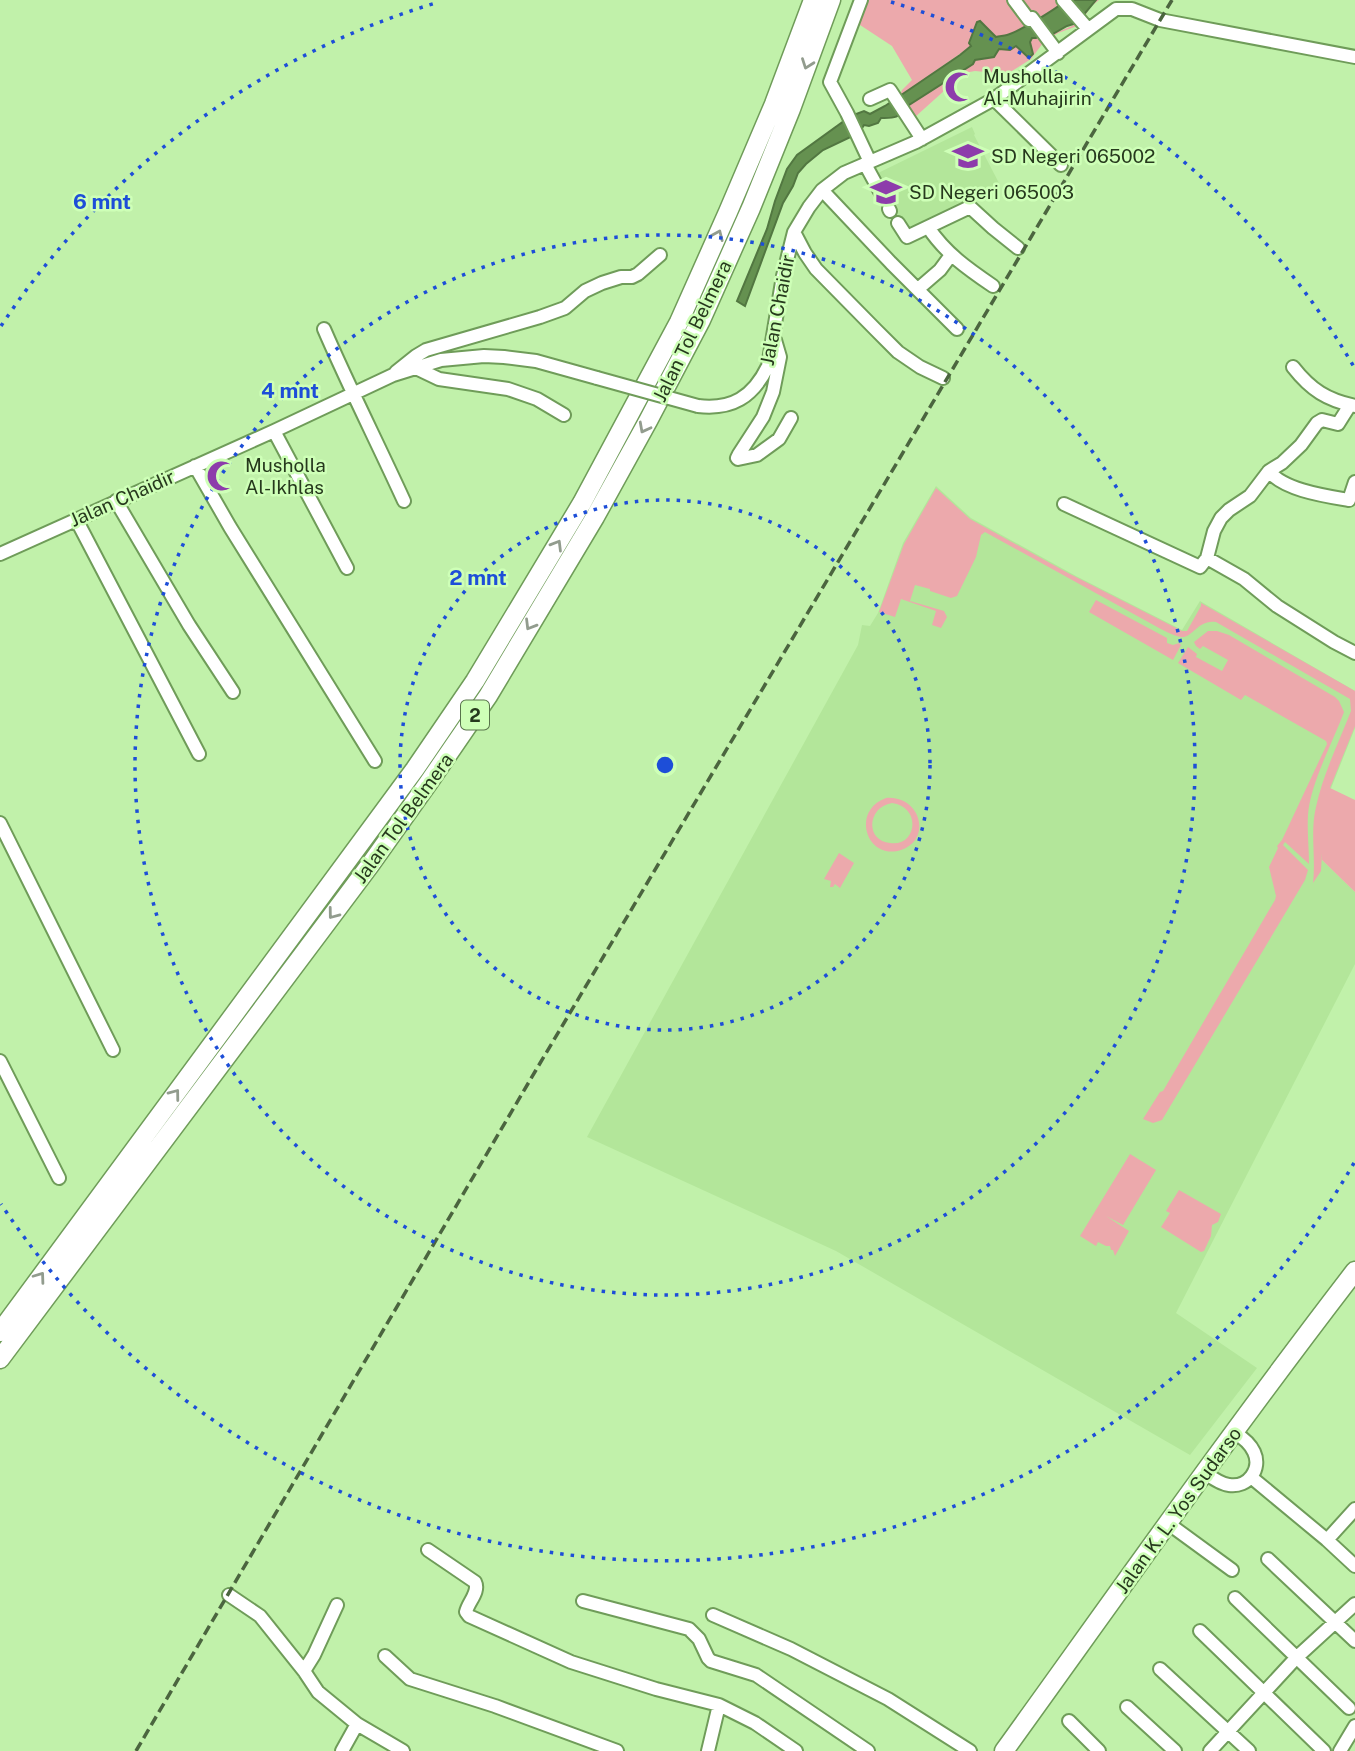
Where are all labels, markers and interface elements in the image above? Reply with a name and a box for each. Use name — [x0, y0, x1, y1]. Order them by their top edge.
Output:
one-way arrow — [802, 58, 816, 70]
place label: Musholla Al-Muhajirin — [983, 65, 1092, 109]
mosque icon: Musholla Al-Muhajirin — [943, 70, 977, 104]
school or university icon: SD Negeri 065002 — [951, 139, 985, 173]
place label: SD Negeri 065002 — [991, 145, 1155, 167]
school or university icon: SD Negeri 065003 — [869, 175, 903, 209]
place label: SD Negeri 065003 — [909, 181, 1074, 203]
text: 6 mnt — [73, 189, 131, 214]
one-way arrow — [710, 230, 724, 242]
street label: Jalan Chaidir — [755, 253, 799, 367]
street label: Jalan Tol Belmera — [648, 257, 736, 405]
text: 4 mnt — [261, 378, 319, 403]
one-way arrow — [639, 420, 652, 433]
place label: Musholla Al-Ikhlas — [245, 454, 326, 498]
mosque icon: Musholla Al-Ikhlas — [205, 459, 239, 493]
street label: Jalan Chaidir — [66, 465, 178, 531]
one-way arrow — [549, 540, 562, 553]
text: 2 mnt — [449, 565, 507, 590]
one-way arrow — [526, 617, 539, 630]
road number: 2 — [461, 700, 489, 730]
street label: Jalan Tol Belmera — [349, 749, 457, 887]
centre of rings — [653, 753, 677, 777]
one-way arrow — [329, 906, 342, 918]
one-way arrow — [167, 1089, 180, 1101]
one-way arrow — [32, 1272, 45, 1285]
street label: Jalan K. L. Yos Sudarso — [1110, 1423, 1246, 1597]

